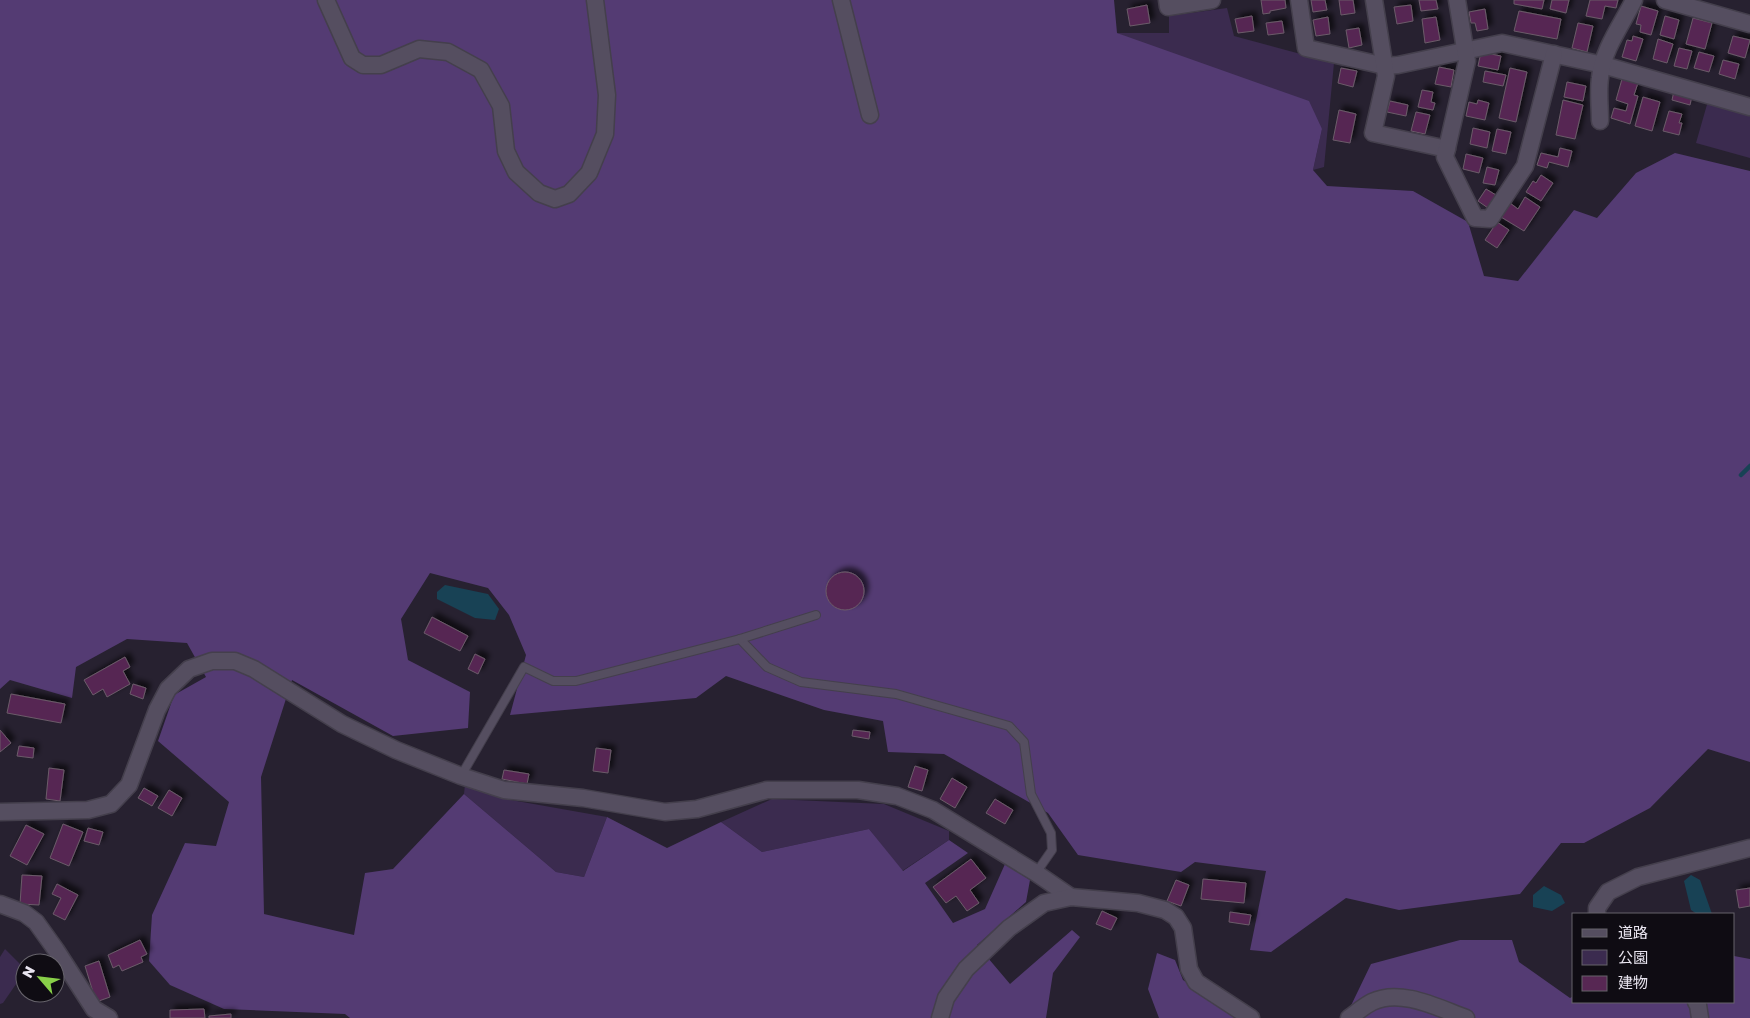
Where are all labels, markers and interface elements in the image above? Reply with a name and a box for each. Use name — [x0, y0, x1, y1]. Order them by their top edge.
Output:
legend — [1572, 913, 1735, 1003]
text: 道路 — [1618, 923, 1648, 941]
text: 公園 — [1618, 948, 1648, 966]
north arrow — [15, 953, 65, 1003]
text: N — [18, 963, 38, 980]
text: 建物 — [1618, 973, 1648, 991]

